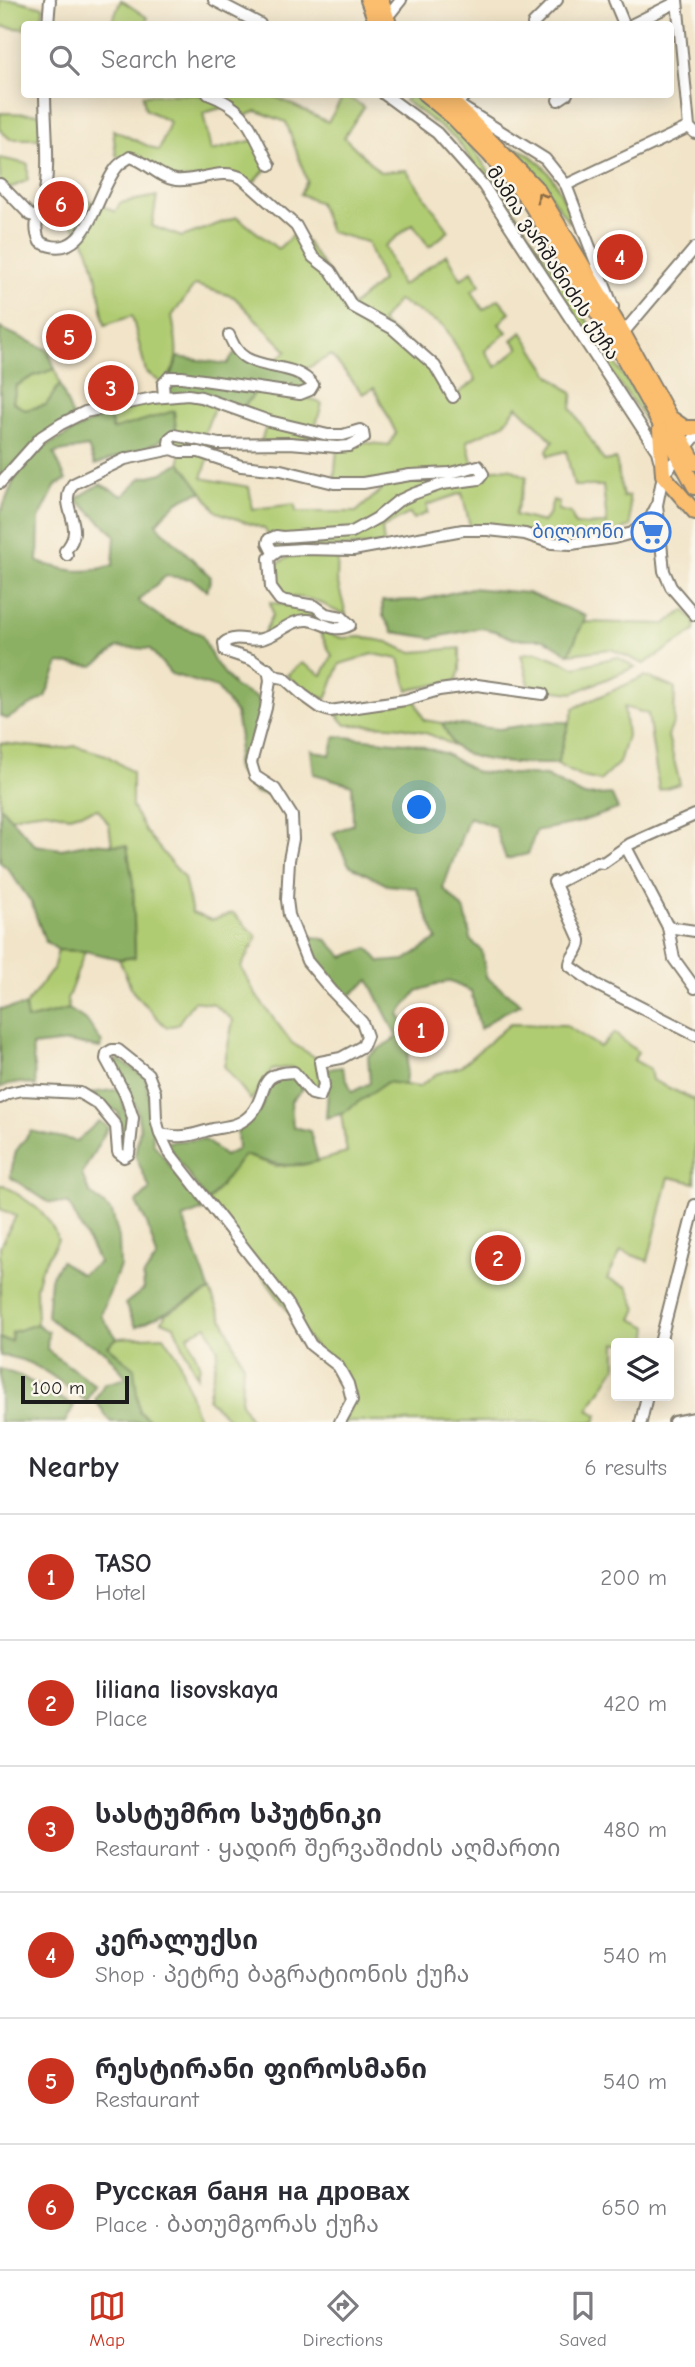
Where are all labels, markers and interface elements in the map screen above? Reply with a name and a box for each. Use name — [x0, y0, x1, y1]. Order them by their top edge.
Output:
search box — [21, 21, 674, 98]
icon: search — [45, 41, 83, 79]
text: Search here — [101, 45, 236, 75]
street label: მამია ვარშანიძის ქუჩა — [482, 162, 624, 364]
pin: 6 — [38, 178, 84, 230]
one-way arrow — [537, 191, 550, 204]
pin: 4 — [597, 231, 643, 283]
pin: 5 — [46, 311, 92, 363]
pin: 3 — [88, 362, 134, 414]
supermarket icon: ბილიონი — [630, 511, 672, 553]
place label: ბილიონი — [532, 521, 624, 544]
your location — [402, 790, 436, 824]
pin: 1 — [398, 1004, 444, 1056]
pin: 2 — [475, 1232, 521, 1284]
map controls — [611, 1338, 674, 1401]
button: layers — [611, 1338, 674, 1401]
scale bar — [21, 1373, 130, 1405]
text: 100 m — [32, 1377, 85, 1399]
text: Nearby — [28, 1450, 119, 1485]
text: 6 results — [584, 1454, 667, 1481]
text: TASO — [95, 1549, 152, 1579]
text: 1 — [46, 1564, 56, 1591]
text: 200 m — [600, 1564, 667, 1591]
text: Hotel — [95, 1579, 146, 1606]
text: liliana lisovskaya — [95, 1675, 279, 1705]
text: 2 — [45, 1690, 57, 1717]
text: 420 m — [603, 1690, 667, 1717]
text: Place — [95, 1705, 147, 1732]
text: სასტუმრო სპუტნიკი — [95, 1800, 382, 1830]
text: 3 — [45, 1816, 57, 1843]
text: 480 m — [603, 1816, 667, 1843]
text: Restaurant · ყადირ შერვაშიძის აღმართი — [95, 1835, 560, 1862]
text: კერალუქსი — [95, 1926, 258, 1956]
text: 4 — [46, 1942, 56, 1969]
text: 540 m — [603, 1942, 667, 1969]
text: Shop · პეტრე ბაგრატიონის ქუჩა — [95, 1961, 469, 1988]
text: რესტირანი ფიროსმანი — [95, 2055, 427, 2085]
text: 5 — [45, 2068, 57, 2095]
text: 540 m — [603, 2068, 667, 2095]
text: Restaurant — [95, 2086, 199, 2113]
text: Русская баня на дровах — [95, 2177, 410, 2207]
text: 6 — [45, 2194, 57, 2221]
text: 650 m — [601, 2194, 667, 2221]
text: Place · ბათუმგორას ქუჩა — [95, 2211, 379, 2238]
tab: Map — [88, 2287, 126, 2351]
tab: Directions — [303, 2287, 383, 2351]
tab: Saved — [559, 2287, 607, 2351]

